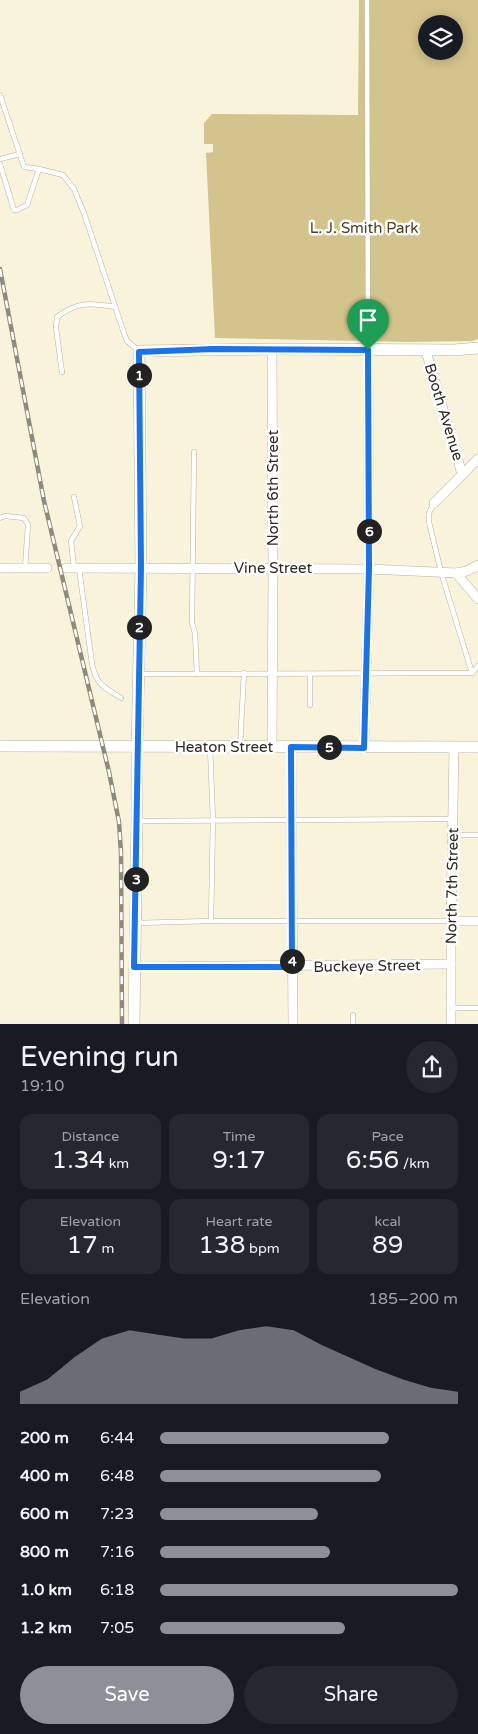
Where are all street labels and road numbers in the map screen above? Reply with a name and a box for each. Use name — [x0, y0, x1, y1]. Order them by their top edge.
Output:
street label: Booth Avenue — [421, 361, 467, 463]
street label: North 6th Street — [264, 429, 282, 546]
street label: Vine Street — [234, 559, 312, 577]
street label: Heaton Street — [175, 738, 274, 756]
street label: North 7th Street — [442, 827, 462, 944]
street label: Buckeye Street — [313, 956, 421, 976]

